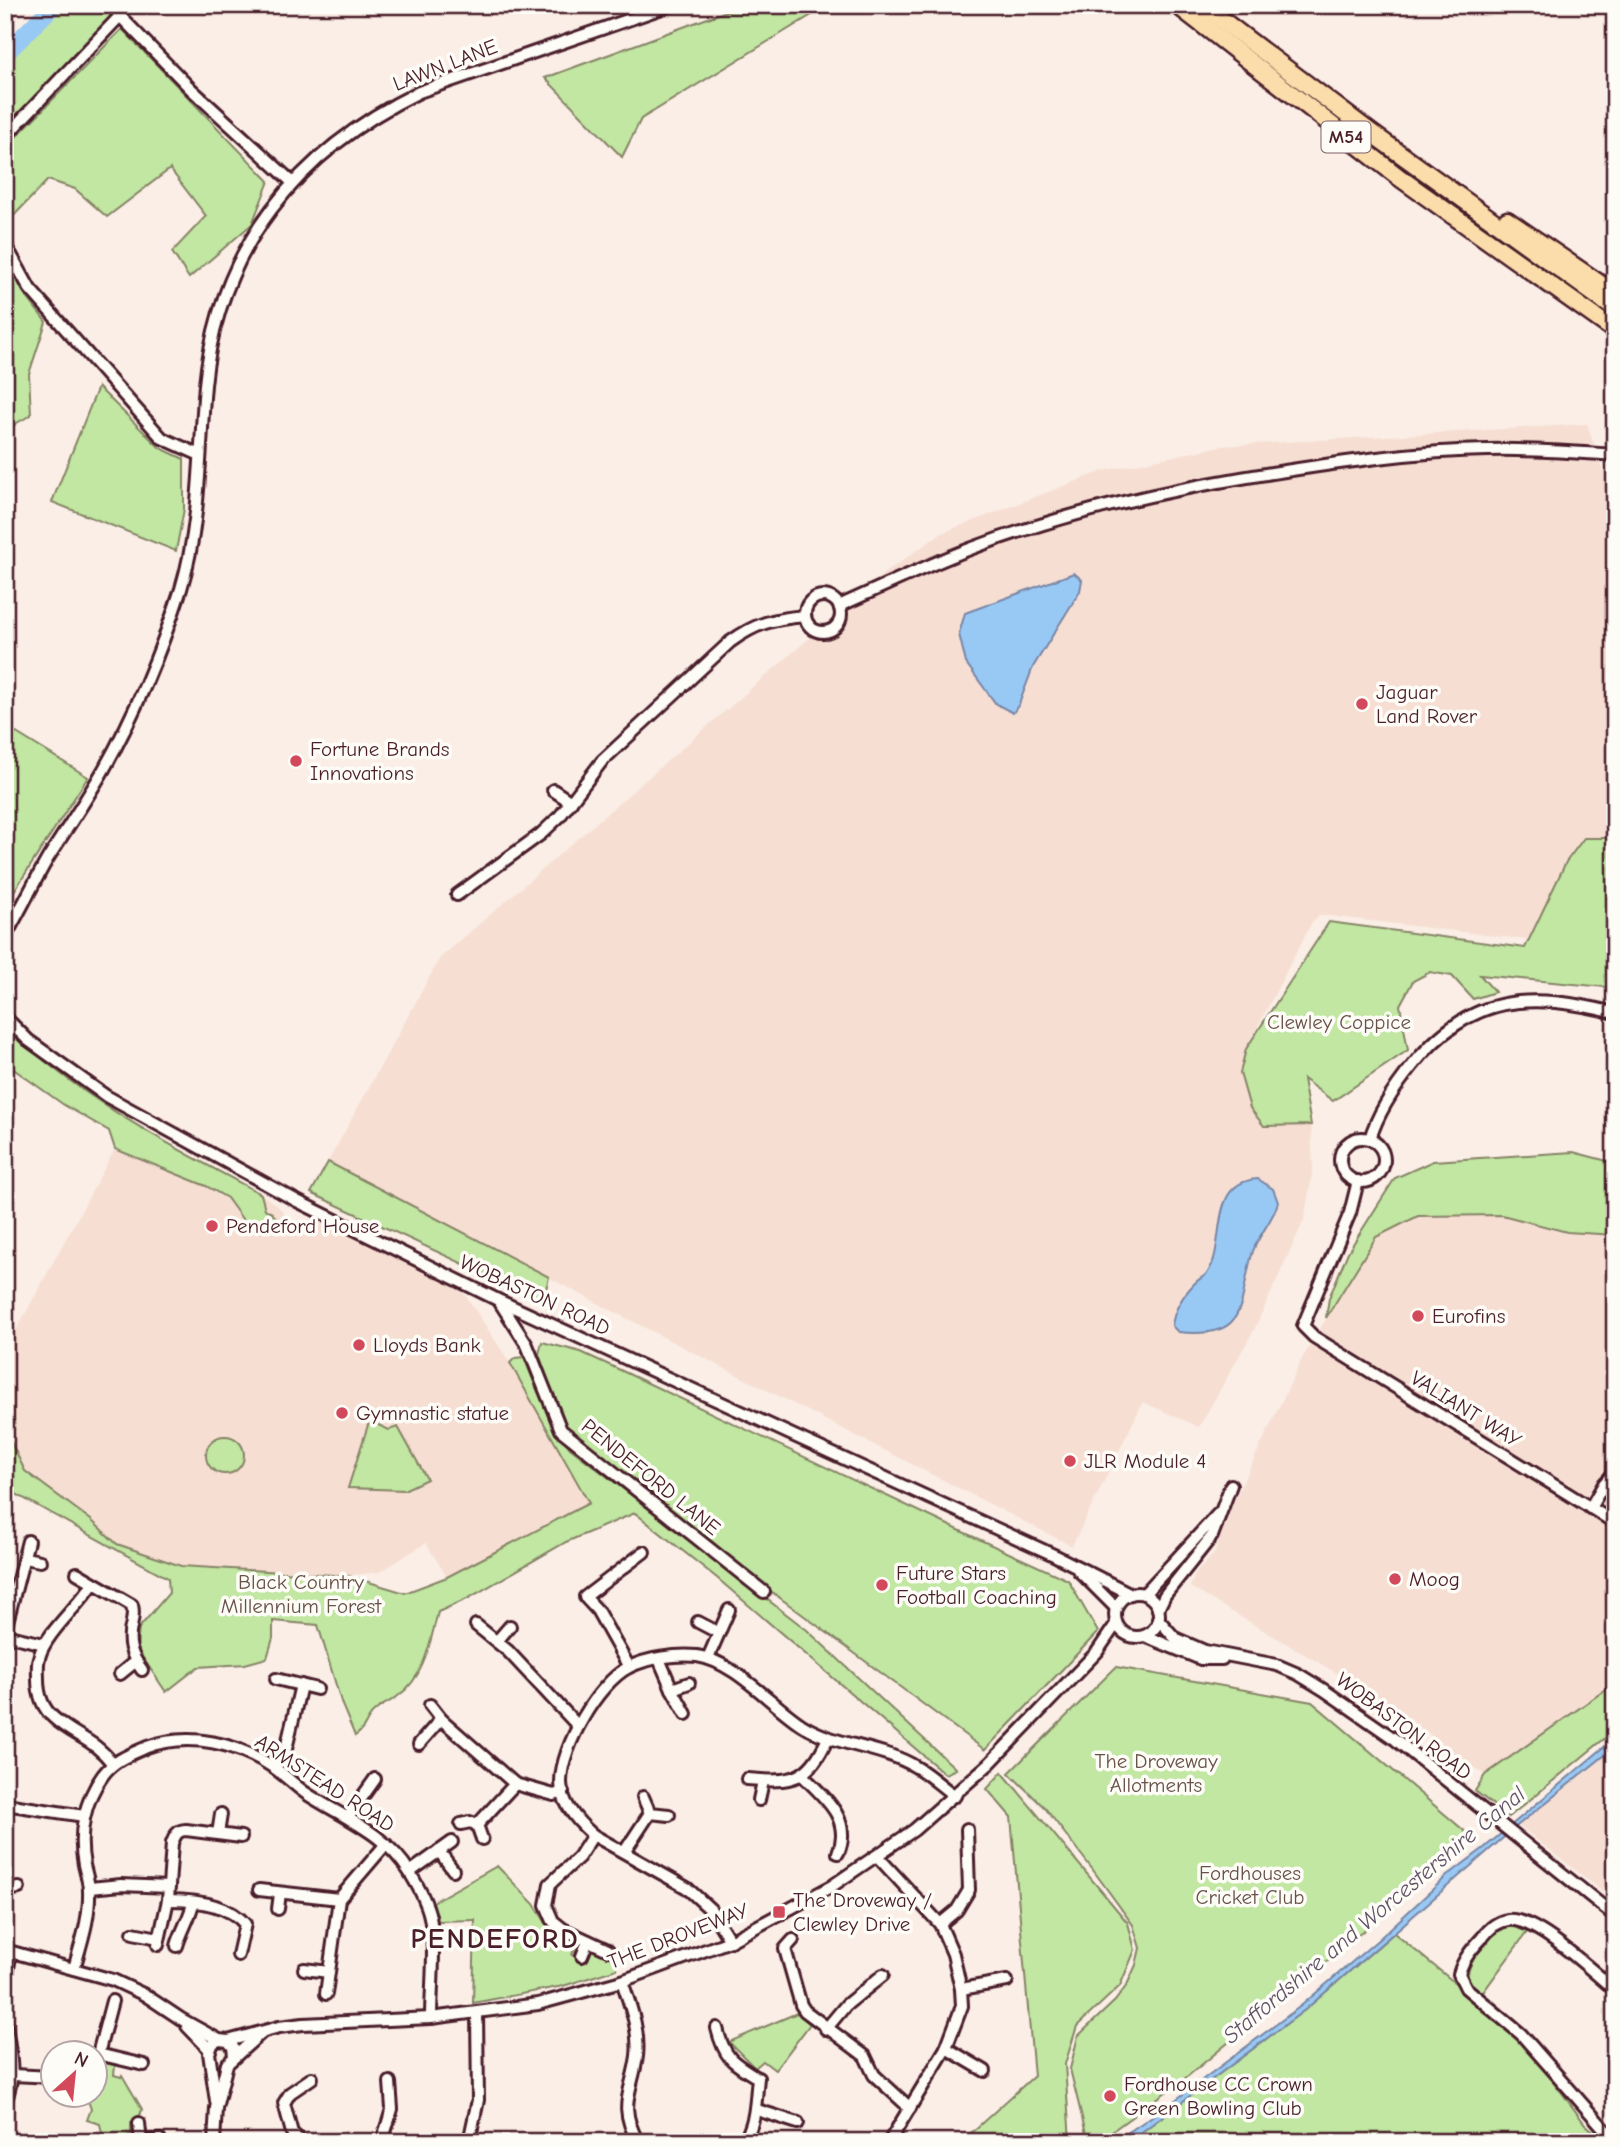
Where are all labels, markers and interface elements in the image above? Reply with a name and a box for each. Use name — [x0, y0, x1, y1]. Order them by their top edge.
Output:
street label: LAWN LANE — [389, 34, 501, 96]
road number: M54 — [1322, 122, 1370, 153]
place label: Jaguar Land Rover — [1376, 680, 1478, 728]
marker: Jaguar Land Rover — [1354, 696, 1370, 712]
place label: Fortune Brands Innovations — [310, 737, 450, 785]
marker: Fortune Brands Innovations — [288, 753, 304, 769]
park label: Clewley Coppice — [1267, 1010, 1411, 1034]
place label: Pendeford House — [226, 1214, 379, 1238]
marker: Pendeford House — [204, 1218, 220, 1234]
street label: WOBASTON ROAD — [456, 1250, 614, 1340]
place label: Eurofins — [1432, 1304, 1505, 1328]
marker: Eurofins — [1410, 1308, 1426, 1324]
place label: Lloyds Bank — [373, 1333, 481, 1357]
marker: Lloyds Bank — [351, 1337, 367, 1353]
street label: VALIANT WAY — [1406, 1366, 1526, 1453]
place label: Gymnastic statue — [356, 1401, 509, 1425]
marker: Gymnastic statue — [334, 1405, 350, 1421]
street label: PENDEFORD LANE — [577, 1414, 725, 1540]
place label: JLR Module 4 — [1084, 1449, 1207, 1473]
marker: JLR Module 4 — [1062, 1453, 1078, 1469]
place label: Future Stars Football Coaching — [896, 1561, 1057, 1609]
place label: Moog — [1409, 1567, 1460, 1591]
park label: Black Country Millennium Forest — [221, 1570, 382, 1618]
marker: Moog — [1387, 1571, 1403, 1587]
marker: Future Stars Football Coaching — [874, 1577, 890, 1593]
street label: WOBASTON ROAD — [1332, 1667, 1476, 1785]
street label: ARMSTEAD ROAD — [251, 1729, 399, 1837]
park label: The Droveway Allotments — [1094, 1749, 1218, 1797]
water label: Staffordshire and Worcestershire Canal — [1218, 1780, 1531, 2049]
park label: Fordhouses Cricket Club — [1196, 1861, 1304, 1909]
place label: The Droveway / Clewley Drive — [793, 1888, 932, 1936]
street label: THE DROVEWAY — [604, 1898, 752, 1974]
marker: The Droveway / Clewley Drive — [771, 1904, 787, 1920]
district label: PENDEFORD — [410, 1923, 580, 1955]
north arrow — [38, 2038, 108, 2108]
text: N — [71, 2047, 92, 2072]
place label: Fordhouse CC Crown Green Bowling Club — [1124, 2072, 1313, 2120]
marker: Fordhouse CC Crown Green Bowling Club — [1102, 2088, 1118, 2104]

